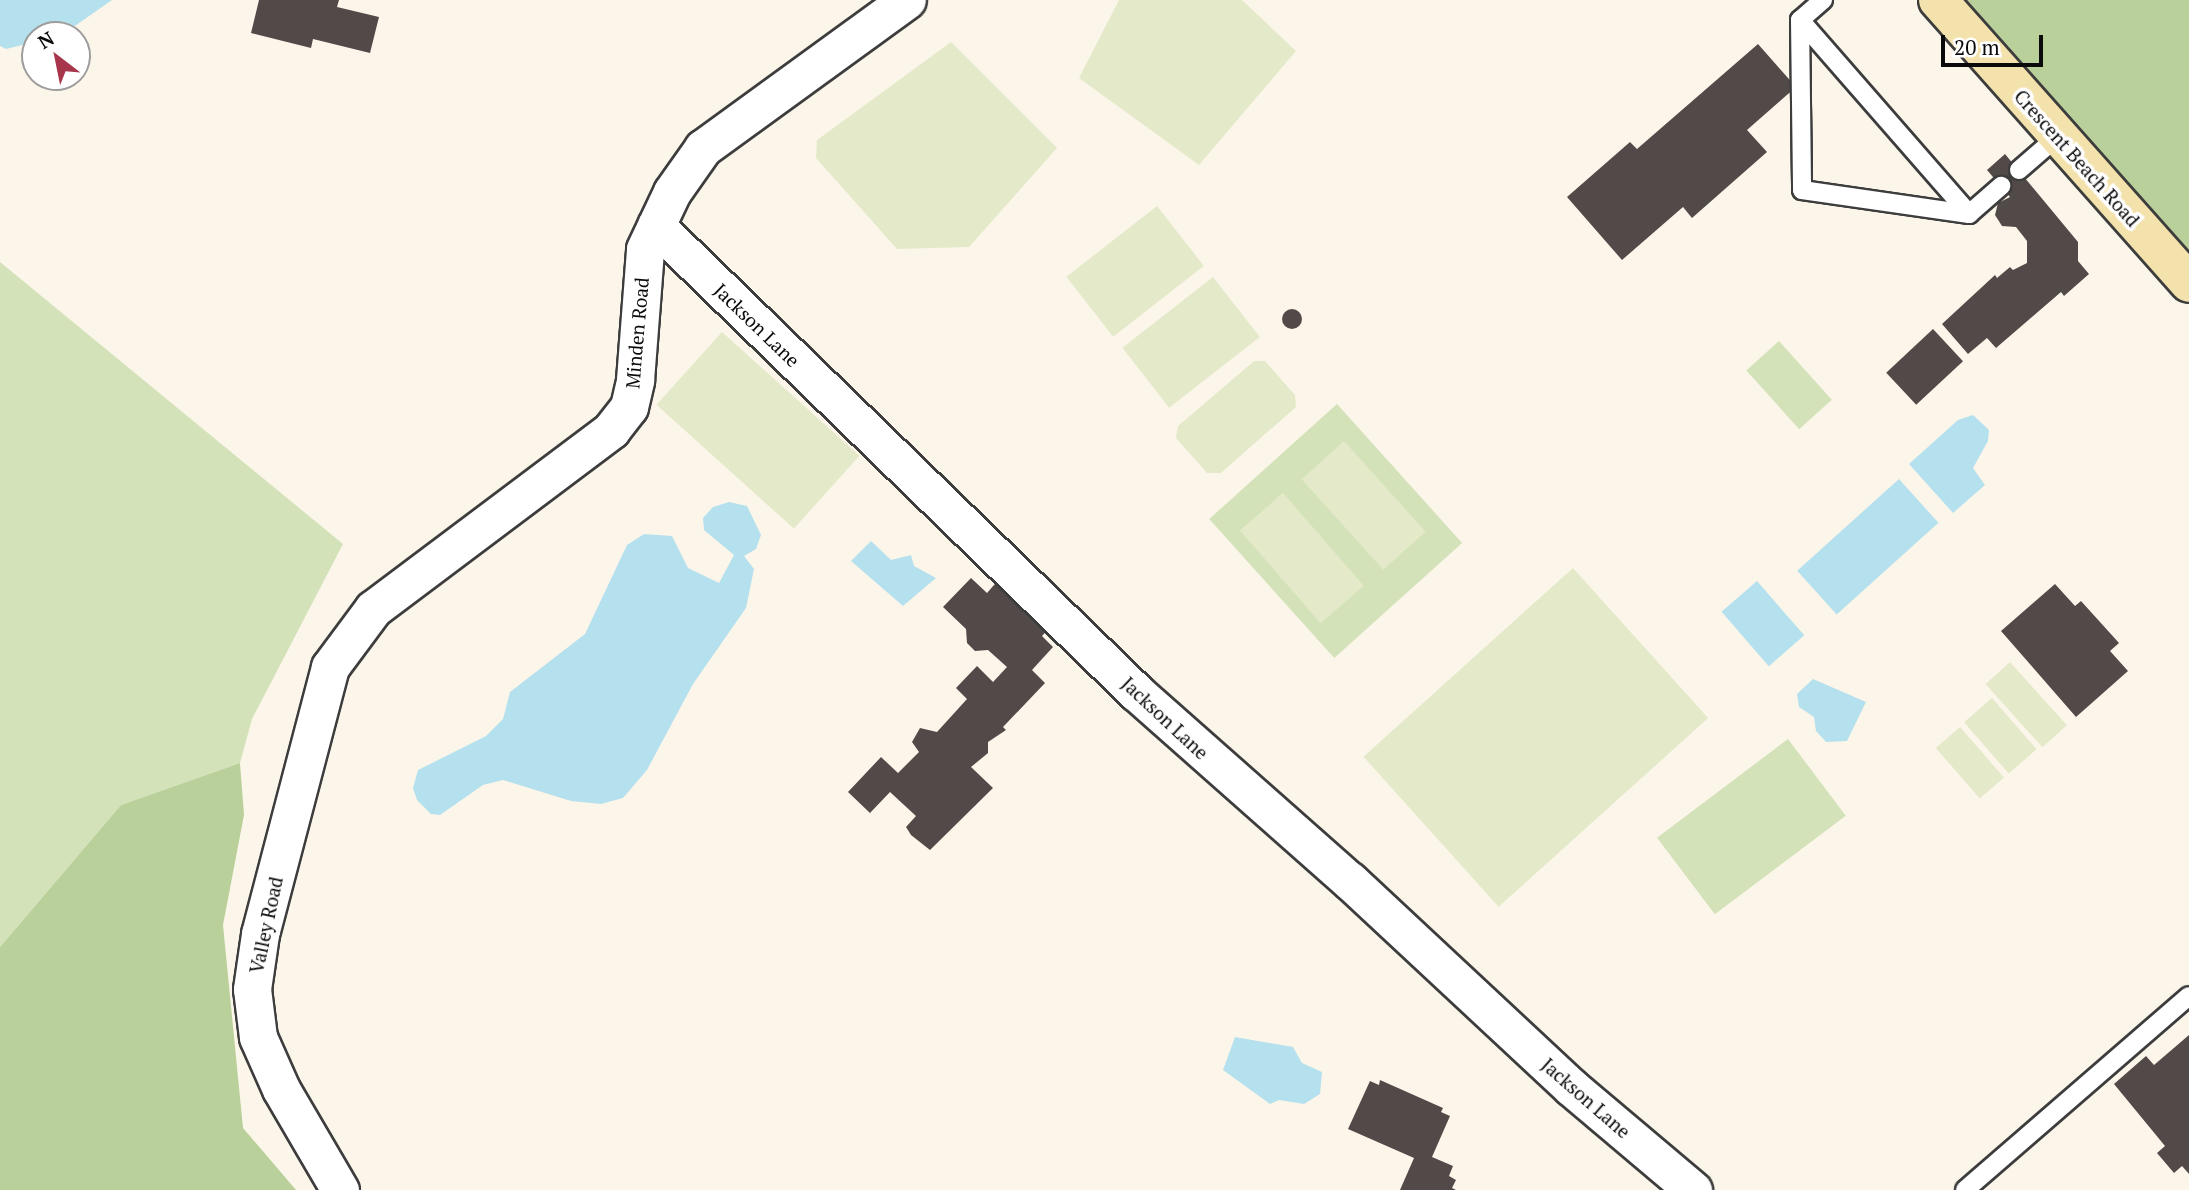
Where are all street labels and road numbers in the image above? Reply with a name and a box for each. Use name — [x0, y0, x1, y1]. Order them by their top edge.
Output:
street label: Crescent Beach Road — [2010, 85, 2144, 231]
street label: Minden Road — [621, 276, 653, 390]
street label: Jackson Lane — [709, 279, 805, 371]
street label: Jackson Lane — [1117, 672, 1213, 764]
street label: Valley Road — [245, 875, 287, 975]
street label: Jackson Lane — [1537, 1053, 1635, 1143]

